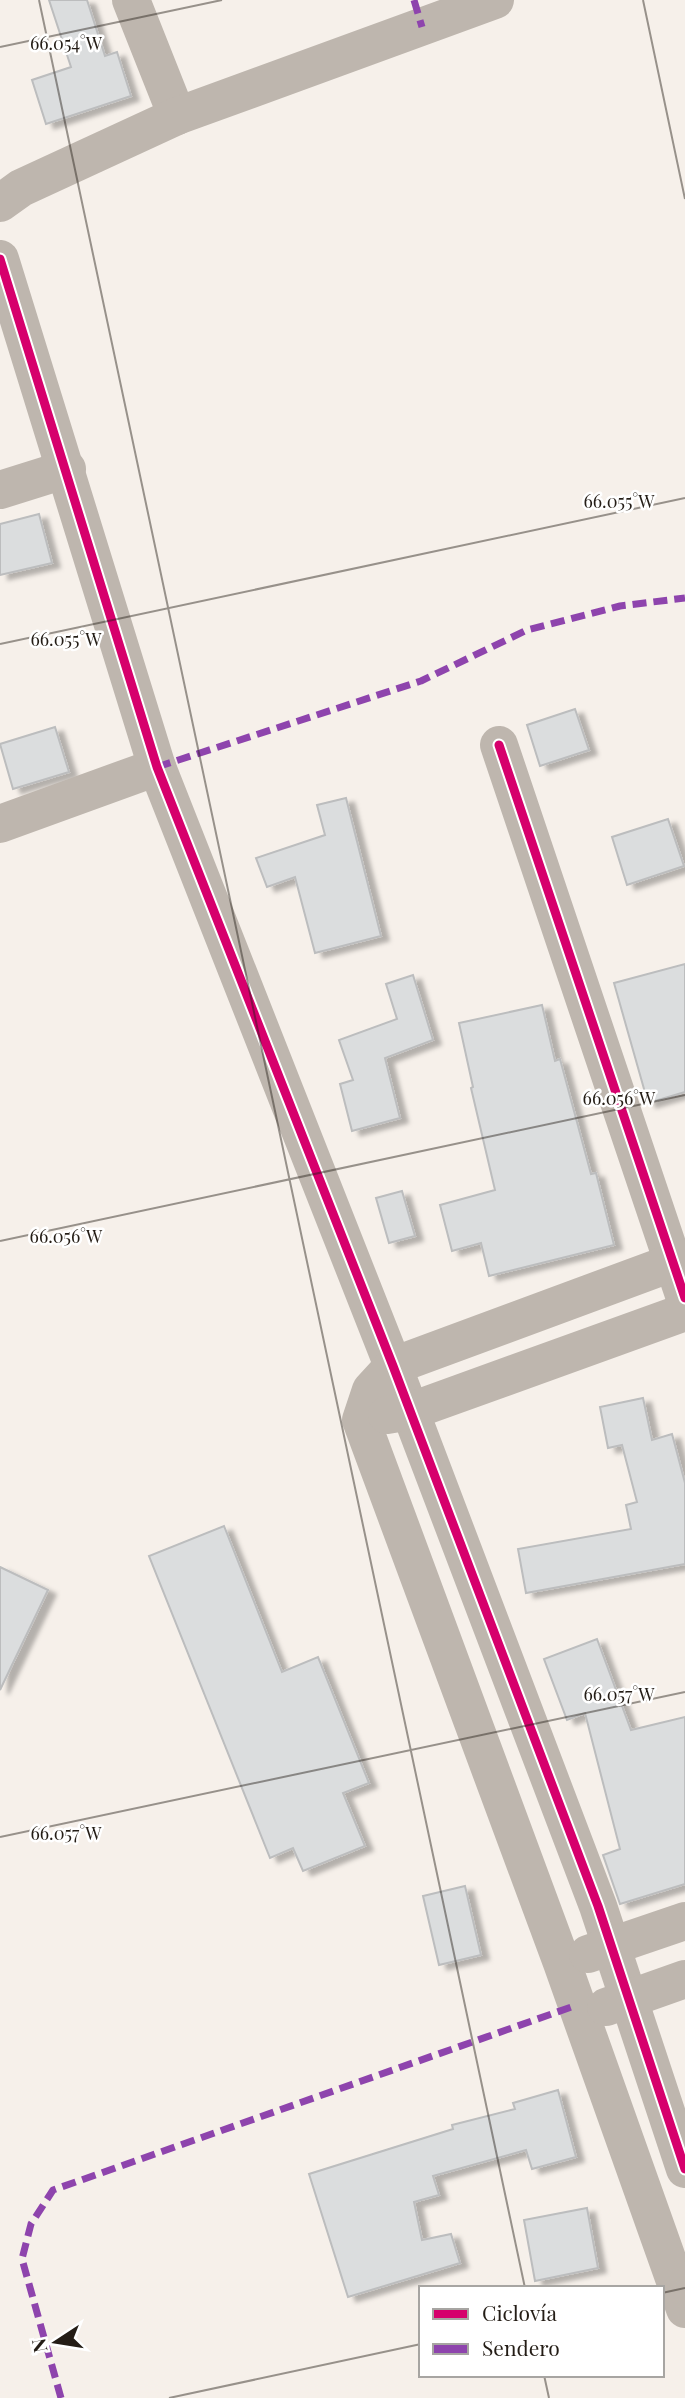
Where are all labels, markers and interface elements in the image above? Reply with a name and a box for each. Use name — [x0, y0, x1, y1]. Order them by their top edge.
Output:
text: 66.054°W — [30, 31, 103, 55]
text: 66.055°W — [584, 489, 655, 513]
text: 66.055°W — [31, 627, 102, 651]
text: 66.056°W — [583, 1086, 656, 1110]
text: 66.056°W — [30, 1224, 103, 1248]
text: 66.057°W — [583, 1682, 655, 1706]
text: 66.057°W — [30, 1821, 102, 1845]
legend — [419, 2286, 664, 2377]
text: Ciclovía — [482, 2298, 557, 2326]
north arrow — [21, 2307, 91, 2377]
text: Sendero — [482, 2333, 560, 2361]
text: N — [24, 2336, 53, 2355]

